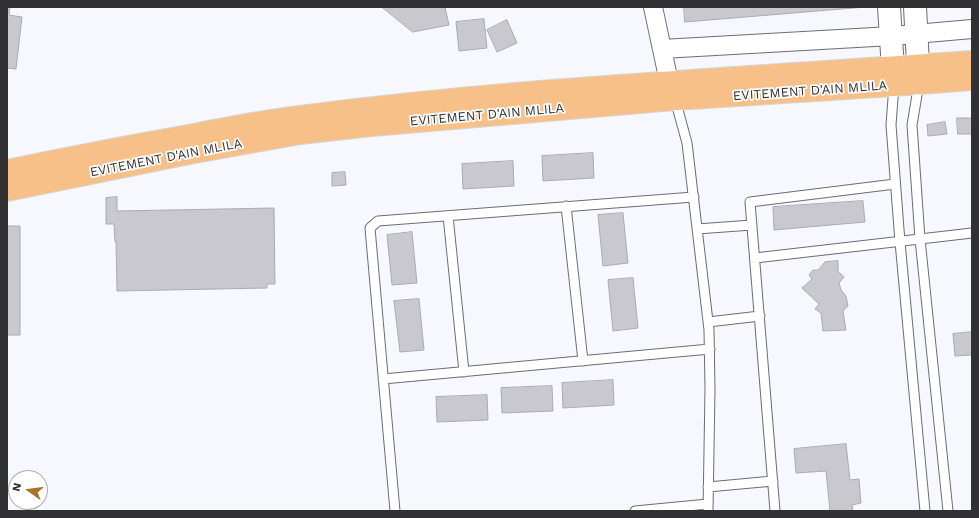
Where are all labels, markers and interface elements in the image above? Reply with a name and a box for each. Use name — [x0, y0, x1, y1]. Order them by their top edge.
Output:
street label: EVITEMENT D'AIN MLILA — [732, 78, 888, 104]
street label: EVITEMENT D'AIN MLILA — [409, 100, 565, 130]
street label: EVITEMENT D'AIN MLILA — [89, 136, 243, 180]
north arrow — [8, 470, 48, 510]
text: N — [10, 482, 24, 493]

